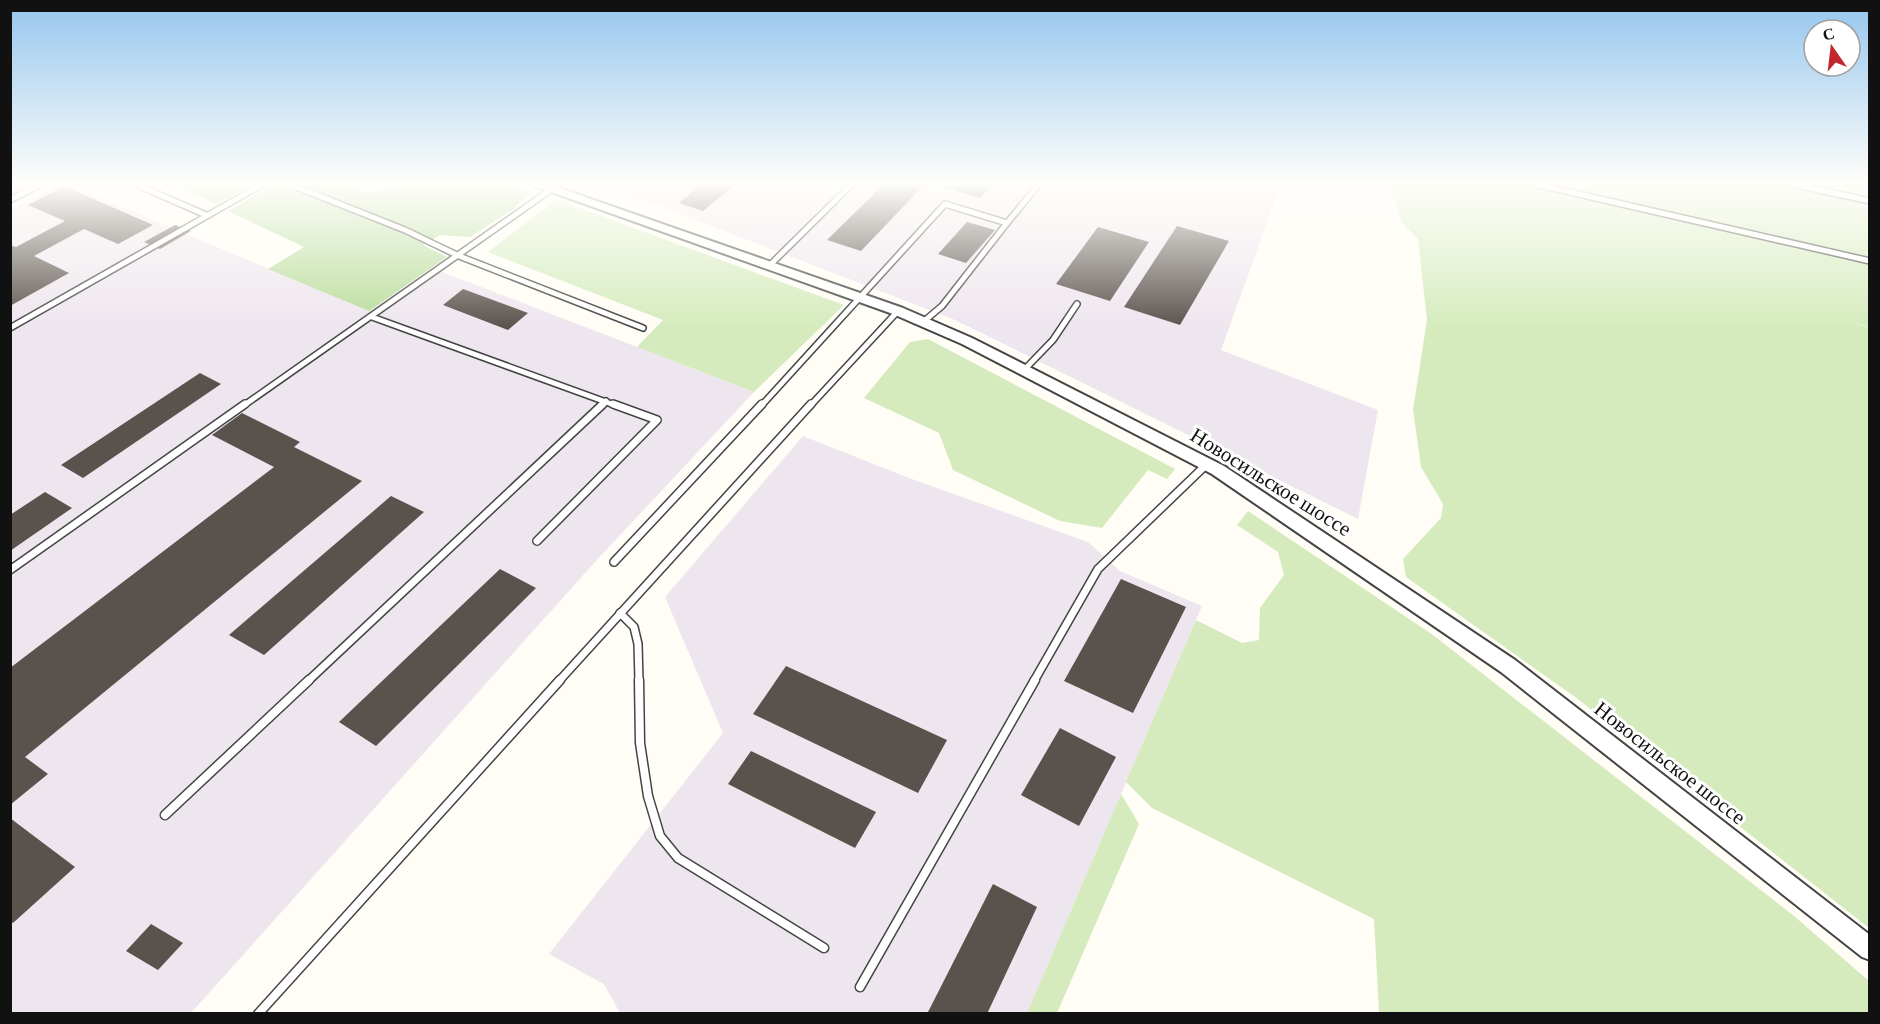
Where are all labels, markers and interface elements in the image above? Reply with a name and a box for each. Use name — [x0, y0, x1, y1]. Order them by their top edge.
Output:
north arrow — [1802, 18, 1862, 78]
text: С — [1821, 24, 1836, 44]
street label: Новосильское шоссе — [1186, 423, 1356, 541]
street label: Новосильское шоссе — [1590, 697, 1750, 829]

